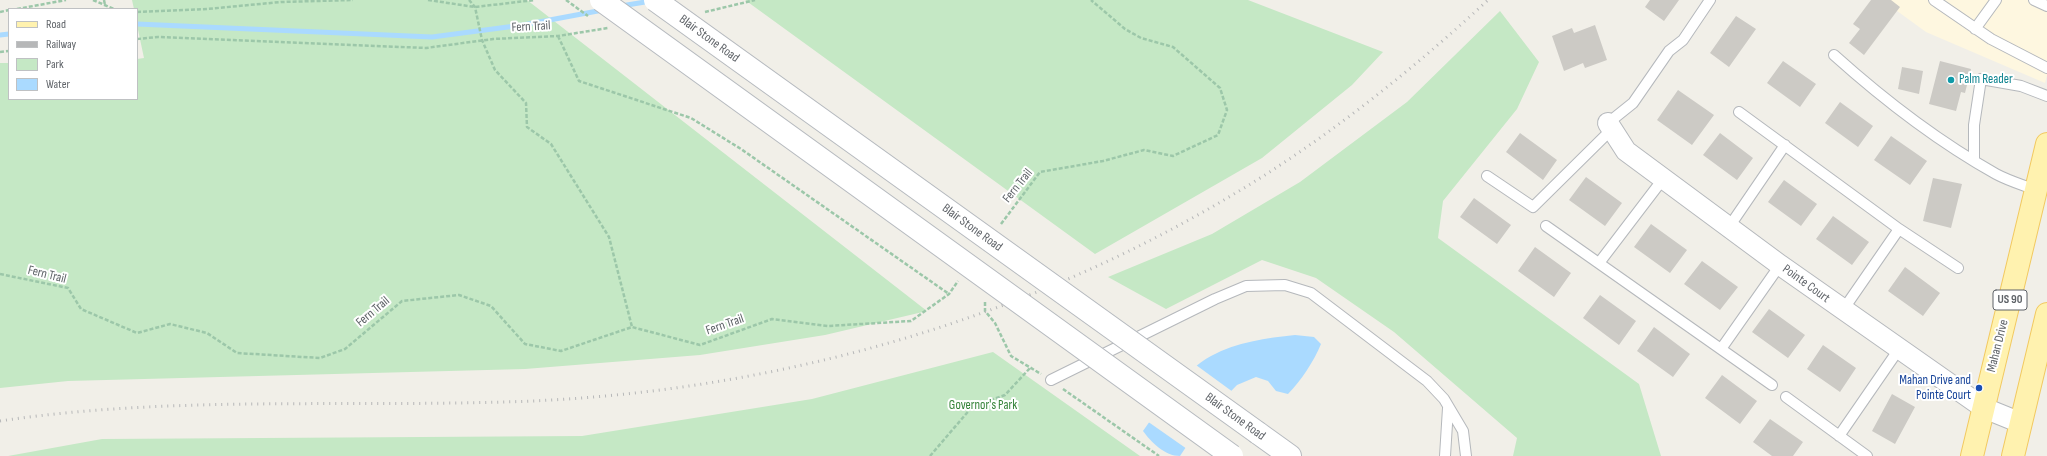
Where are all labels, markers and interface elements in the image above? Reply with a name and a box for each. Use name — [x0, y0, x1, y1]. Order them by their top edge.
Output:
legend — [8, 8, 138, 100]
street label: Blair Stone Road — [676, 12, 742, 66]
text: Road — [46, 17, 66, 32]
street label: Fern Trail — [511, 18, 551, 36]
text: Railway — [46, 37, 76, 52]
text: Park — [46, 57, 64, 72]
place label: Palm Reader — [1959, 72, 2013, 88]
marker: Palm Reader — [1946, 75, 1956, 85]
text: Water — [46, 77, 70, 92]
street label: Fern Trail — [1000, 166, 1036, 206]
street label: Blair Stone Road — [939, 201, 1005, 255]
street label: Pointe Court — [1779, 262, 1833, 306]
street label: Fern Trail — [26, 263, 68, 287]
road number: US 90 — [1993, 290, 2027, 310]
street label: Fern Trail — [353, 293, 393, 331]
street label: Fern Trail — [704, 311, 746, 339]
street label: Mahan Drive — [1984, 318, 2012, 374]
place label: Mahan Drive and Pointe Court — [1899, 373, 1971, 404]
marker: Mahan Drive and Pointe Court — [1974, 383, 1984, 393]
street label: Blair Stone Road — [1202, 390, 1268, 444]
park label: Governor's Park — [949, 398, 1017, 414]

